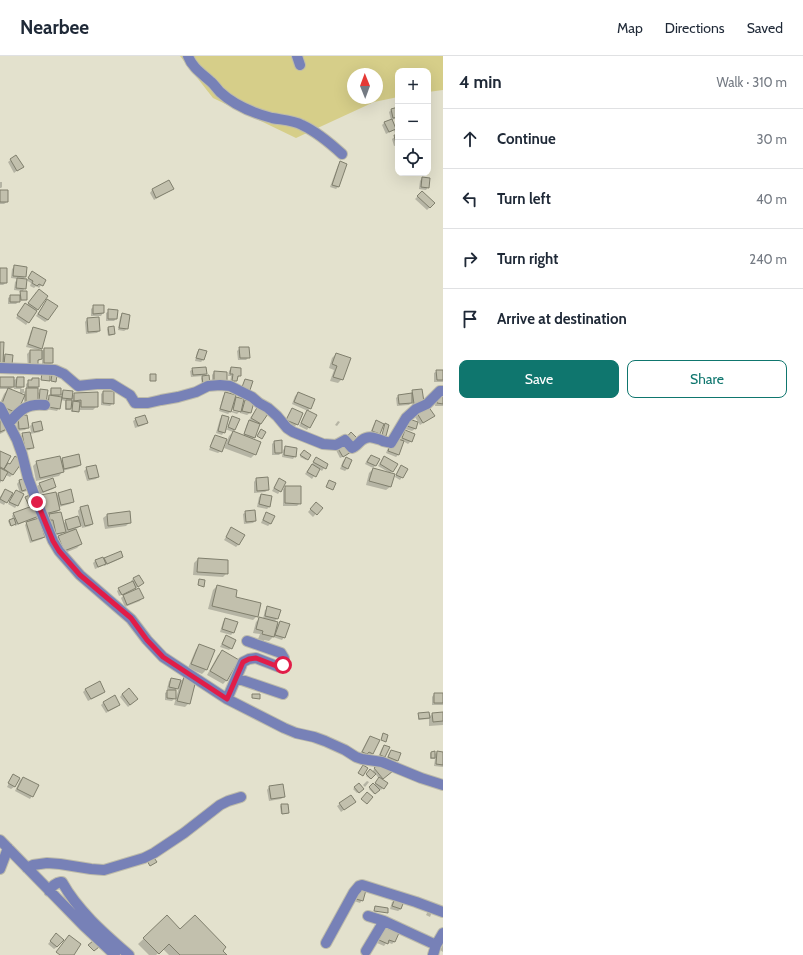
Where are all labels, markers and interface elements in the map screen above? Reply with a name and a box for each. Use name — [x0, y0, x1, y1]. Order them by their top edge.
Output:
text: Nearbee — [20, 16, 89, 39]
text: Map — [617, 19, 643, 37]
text: Directions — [665, 19, 725, 37]
text: Saved — [747, 19, 783, 37]
north arrow — [347, 68, 383, 104]
map controls — [395, 68, 431, 176]
button: + — [395, 68, 431, 104]
text: 4 min — [459, 72, 502, 92]
text: Walk · 310 m — [716, 74, 787, 90]
button: − — [395, 104, 431, 140]
icon: ahead — [459, 128, 481, 150]
text: Continue — [497, 130, 556, 148]
text: 30 m — [757, 131, 787, 147]
button: locate — [395, 140, 431, 176]
icon: left — [459, 188, 481, 210]
text: Turn left — [497, 190, 551, 208]
text: 40 m — [756, 191, 787, 207]
icon: right — [459, 248, 481, 270]
text: Turn right — [497, 250, 558, 268]
text: 240 m — [749, 251, 787, 267]
icon: arrive — [459, 308, 481, 330]
text: Arrive at destination — [497, 310, 627, 328]
button: Save — [459, 360, 619, 398]
button: Share — [627, 360, 787, 398]
route end — [28, 493, 46, 511]
route start — [274, 656, 292, 674]

